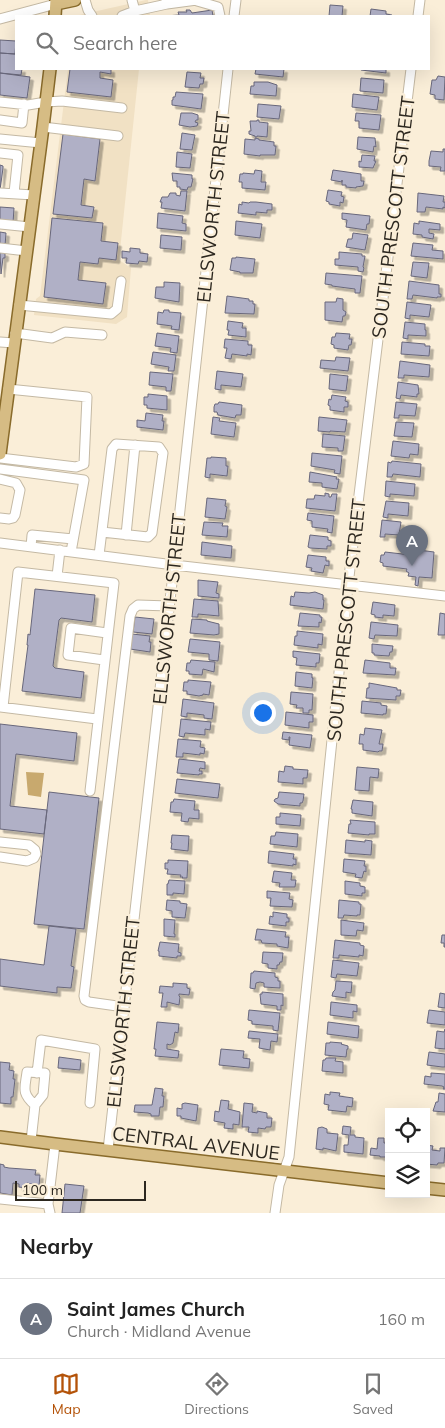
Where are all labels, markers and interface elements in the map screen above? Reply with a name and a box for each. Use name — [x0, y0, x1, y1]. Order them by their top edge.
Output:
search box — [15, 15, 430, 70]
icon: search — [33, 29, 61, 57]
text: Search here — [73, 31, 177, 55]
street label: SOUTH PRESCOTT STREET — [366, 94, 420, 340]
street label: ELLSWORTH STREET — [191, 110, 235, 304]
street label: SOUTH PRESCOTT STREET — [321, 497, 371, 743]
street label: ELLSWORTH STREET — [147, 512, 191, 706]
pin: A — [396, 525, 428, 566]
your location — [250, 700, 276, 726]
street label: ELLSWORTH STREET — [101, 915, 145, 1109]
map controls — [385, 1108, 430, 1198]
button: locate — [385, 1108, 430, 1153]
street label: CENTRAL AVENUE — [111, 1121, 281, 1165]
button: layers — [385, 1153, 430, 1198]
scale bar — [15, 1178, 146, 1201]
text: 100 m — [22, 1181, 63, 1199]
text: Nearby — [20, 1233, 93, 1259]
text: Saint James Church — [67, 1297, 245, 1321]
text: A — [30, 1309, 42, 1329]
text: 160 m — [378, 1309, 425, 1329]
text: Church · Midland Avenue — [67, 1321, 251, 1341]
tab: Map — [52, 1370, 81, 1418]
tab: Directions — [184, 1370, 249, 1418]
tab: Saved — [353, 1370, 393, 1418]

